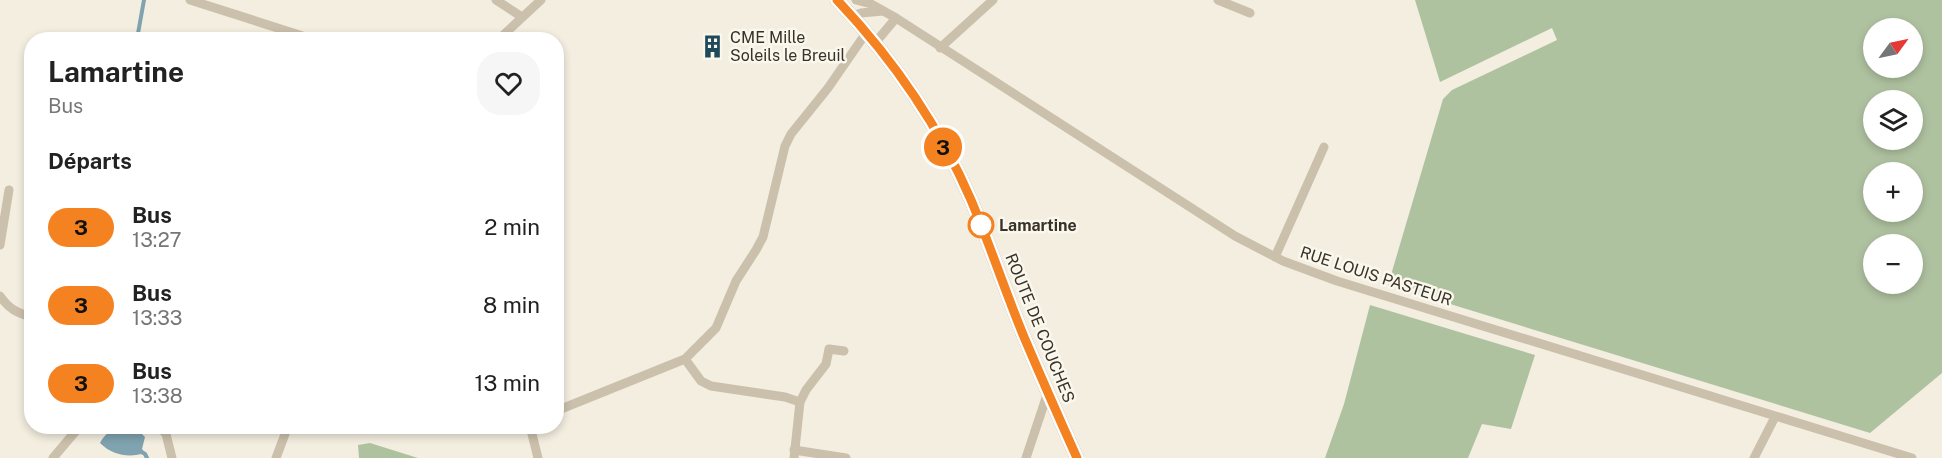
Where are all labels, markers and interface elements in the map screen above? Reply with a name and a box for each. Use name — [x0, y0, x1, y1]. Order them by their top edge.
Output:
north arrow — [1863, 18, 1923, 78]
map controls — [1863, 18, 1923, 294]
place label: CME Mille Soleils le Breuil — [730, 28, 846, 65]
building icon: CME Mille Soleils le Breuil — [699, 33, 725, 59]
button: heart — [477, 52, 540, 115]
text: Lamartine — [48, 55, 184, 88]
button: layers — [1863, 90, 1923, 150]
text: Bus — [48, 94, 83, 118]
line badge: 3 — [924, 128, 962, 166]
text: 3 — [936, 135, 950, 160]
text: Départs — [48, 148, 132, 174]
button: + — [1863, 162, 1923, 222]
text: Bus — [132, 202, 172, 228]
marker: Lamartine — [968, 212, 994, 238]
text: 2 min — [484, 214, 540, 240]
text: 3 — [74, 215, 88, 240]
place label: Lamartine — [999, 216, 1077, 235]
text: 13:27 — [132, 228, 182, 252]
button: − — [1863, 234, 1923, 294]
street label: RUE LOUIS PASTEUR — [1298, 242, 1454, 310]
street label: ROUTE DE COUCHES — [1001, 251, 1079, 405]
text: Bus — [132, 280, 172, 306]
text: 8 min — [483, 292, 540, 318]
text: 3 — [74, 293, 88, 318]
text: 13:33 — [132, 306, 182, 330]
text: Bus — [132, 358, 172, 384]
text: 13 min — [475, 370, 540, 396]
text: 3 — [74, 371, 88, 396]
text: 13:38 — [132, 384, 183, 408]

